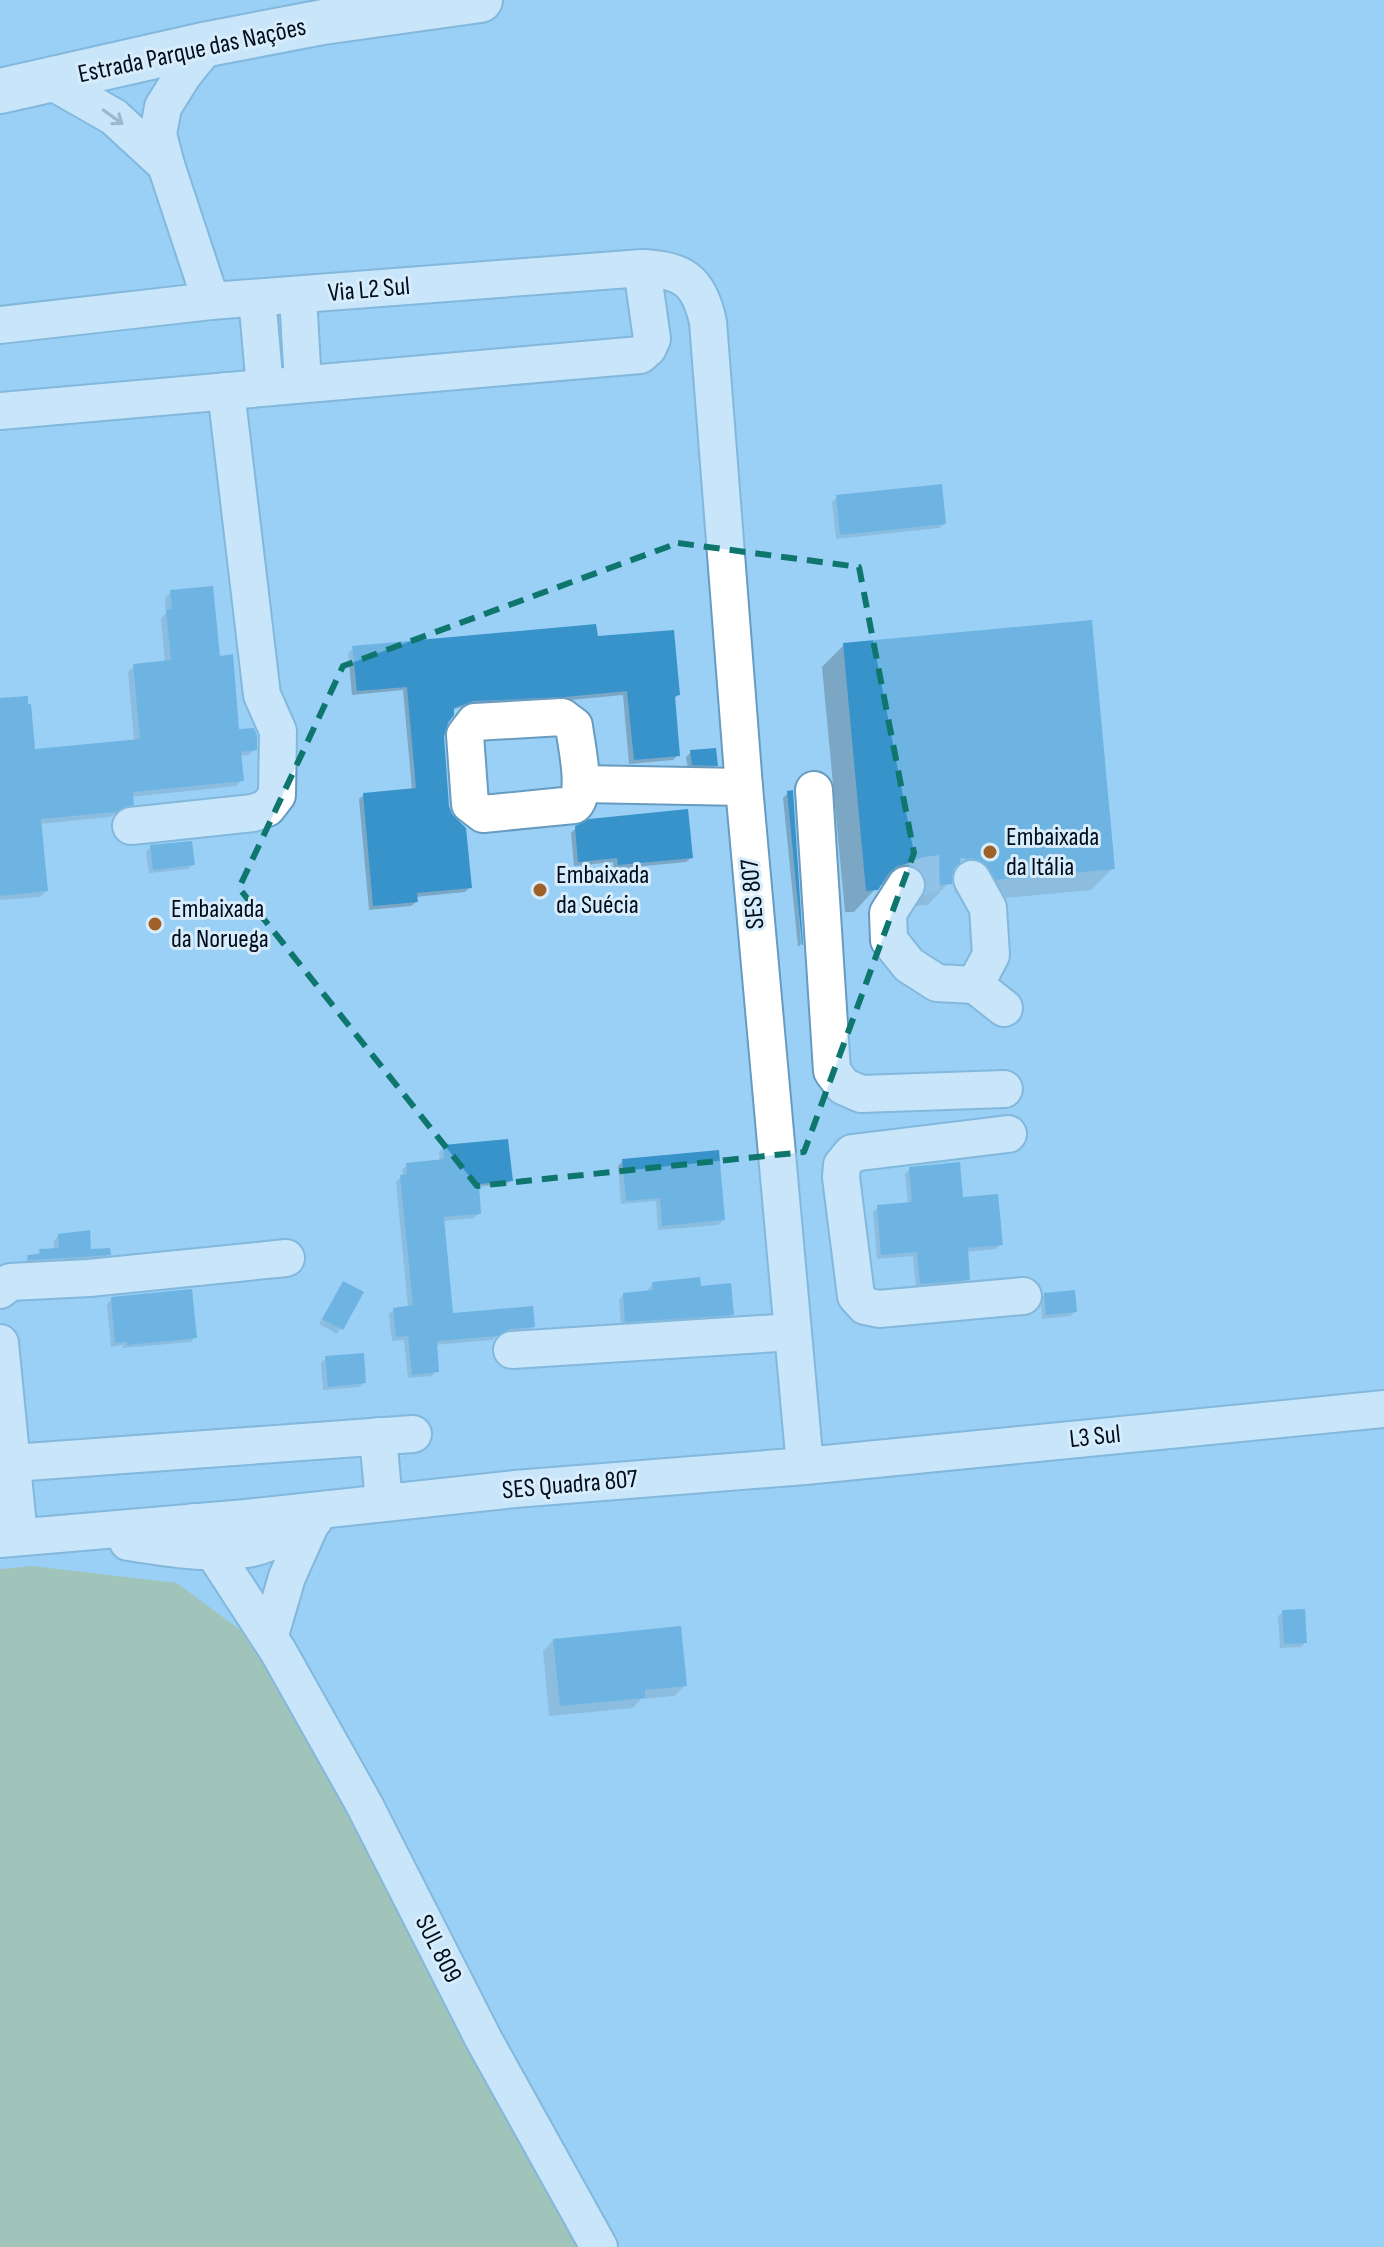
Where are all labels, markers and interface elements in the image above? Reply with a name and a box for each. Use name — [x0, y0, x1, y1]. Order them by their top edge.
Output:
street label: Estrada Parque das Nações — [75, 12, 309, 90]
one-way arrow — [101, 109, 123, 125]
street label: Via L2 Sul — [327, 271, 411, 309]
place label: Embaixada da Itália — [1006, 822, 1099, 883]
marker: Embaixada da Itália — [981, 843, 999, 861]
street label: SES 807 — [734, 857, 772, 930]
place label: Embaixada da Suécia — [556, 860, 649, 921]
marker: Embaixada da Suécia — [531, 881, 549, 899]
place label: Embaixada da Noruega — [171, 894, 269, 955]
marker: Embaixada da Noruega — [146, 915, 164, 933]
street label: L3 Sul — [1068, 1419, 1122, 1455]
street label: SES Quadra 807 — [501, 1464, 640, 1506]
street label: SUL 809 — [408, 1910, 468, 1988]

